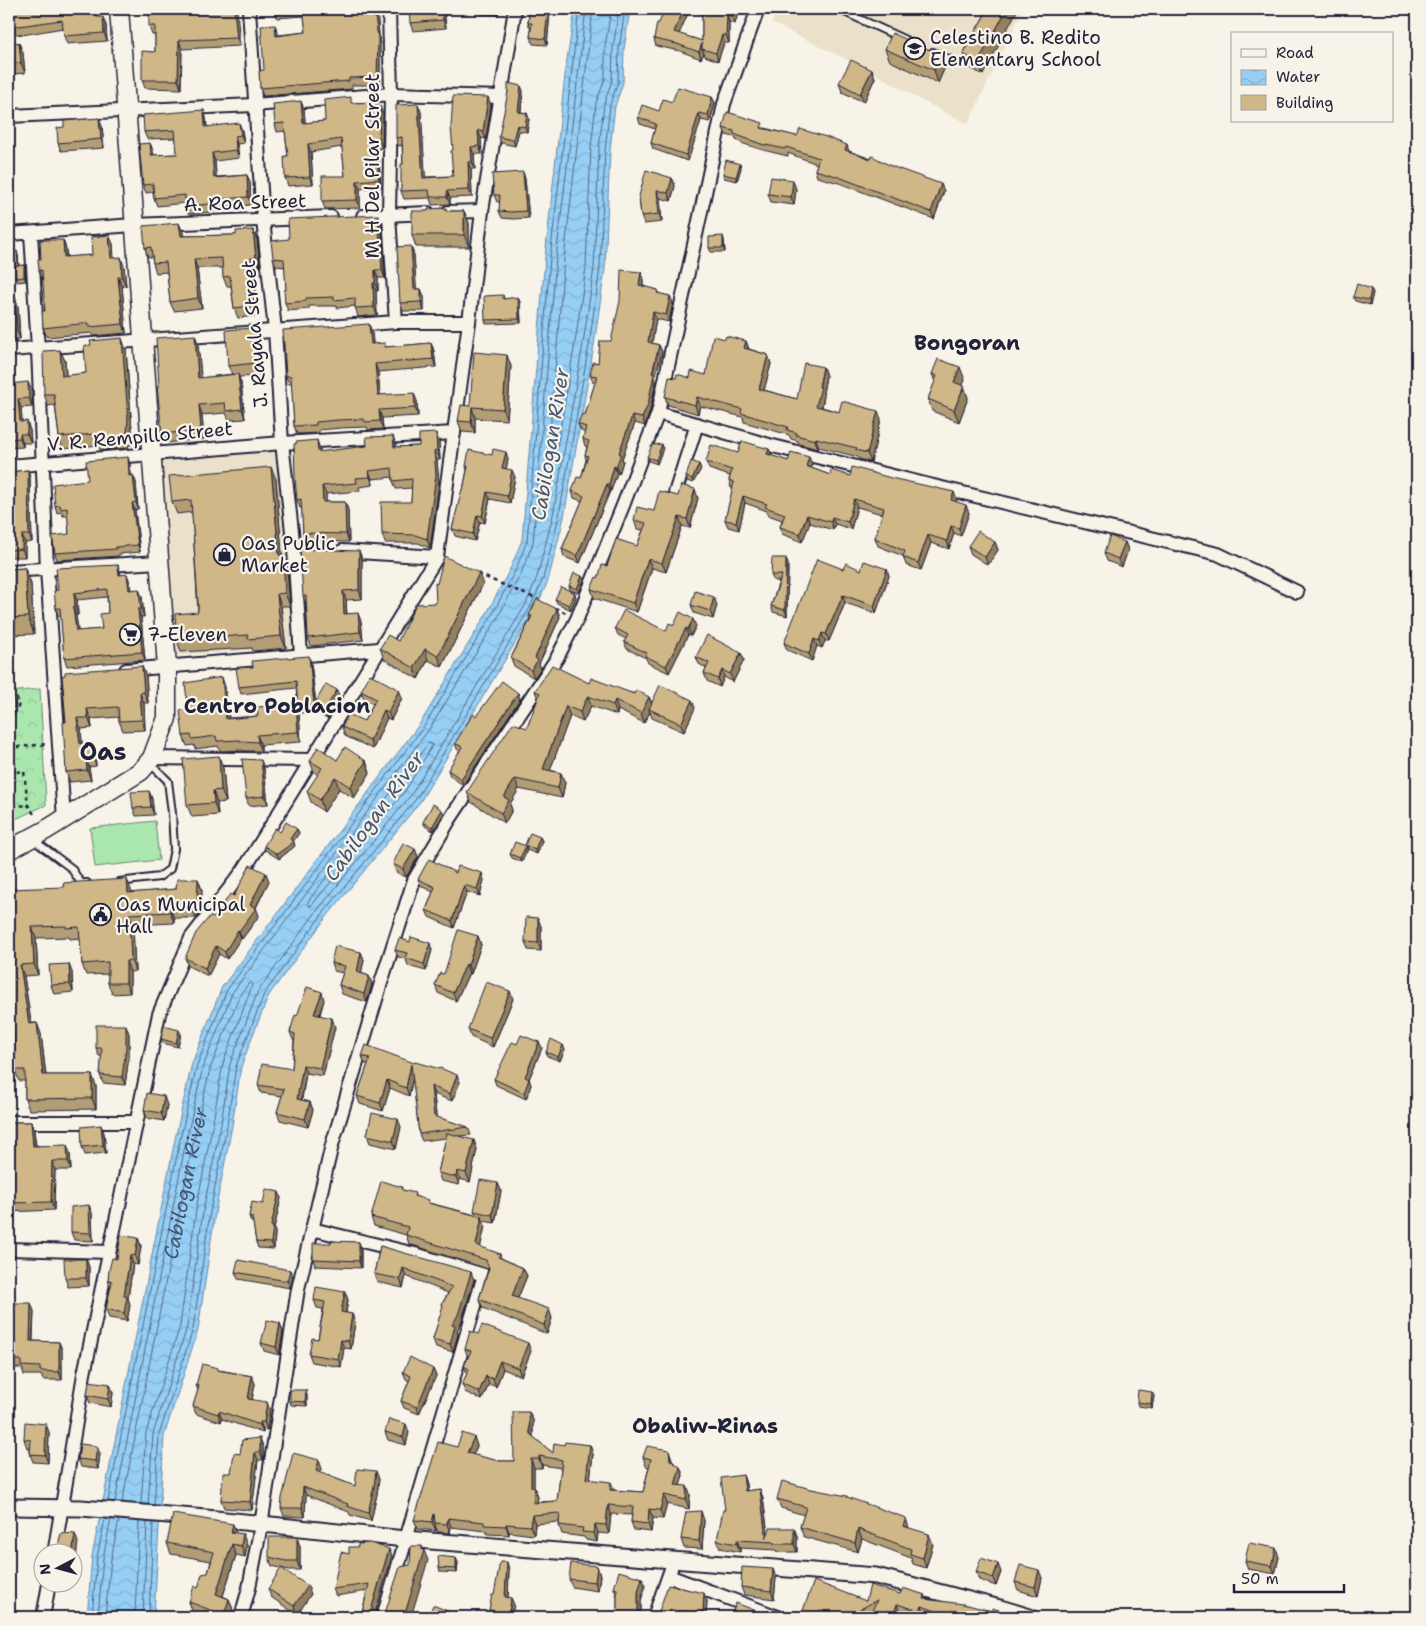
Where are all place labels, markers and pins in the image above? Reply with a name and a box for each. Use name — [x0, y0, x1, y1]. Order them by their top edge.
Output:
place label: Celestino B. Redito Elementary School — [930, 25, 1101, 72]
school or university icon: Celestino B. Redito Elementary School — [902, 36, 926, 60]
place label: Oas Public Market — [241, 531, 335, 578]
shop icon: Oas Public Market — [213, 542, 237, 566]
supermarket icon: 7-Eleven — [119, 622, 143, 646]
place label: 7-Eleven — [147, 622, 227, 647]
place label: Oas Municipal Hall — [116, 892, 246, 939]
public building icon: Oas Municipal Hall — [88, 903, 112, 927]

